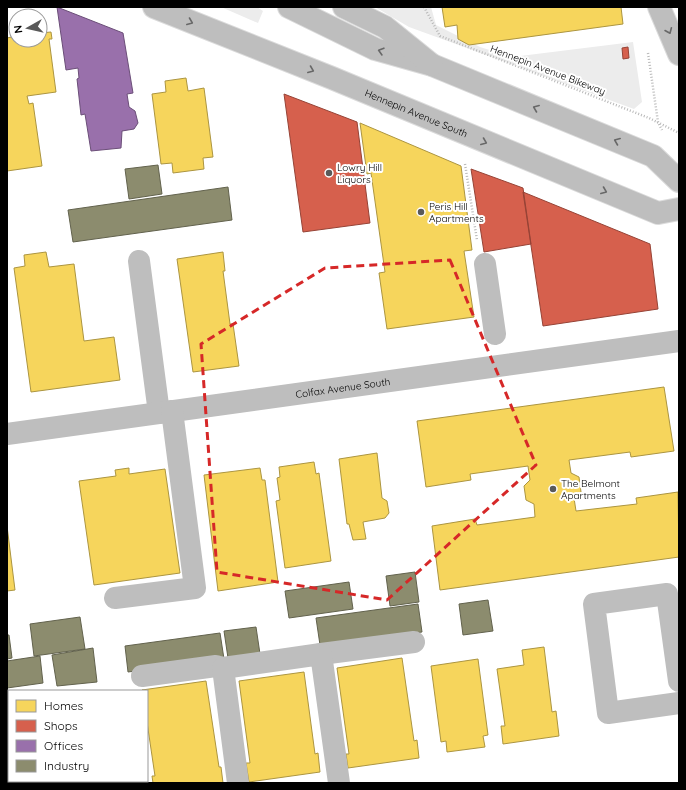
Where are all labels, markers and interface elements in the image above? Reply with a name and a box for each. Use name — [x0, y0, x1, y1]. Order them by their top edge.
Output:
north arrow — [8, 8, 48, 48]
one-way arrow — [187, 17, 194, 25]
text: N — [11, 24, 26, 34]
one-way arrow — [664, 26, 672, 34]
street label: Hennepin Avenue Bikeway — [489, 42, 607, 98]
one-way arrow — [377, 47, 384, 56]
one-way arrow — [307, 65, 314, 73]
street label: Hennepin Avenue South — [363, 86, 470, 140]
one-way arrow — [532, 104, 539, 112]
one-way arrow — [479, 137, 487, 145]
one-way arrow — [613, 138, 621, 146]
place label: Lowry Hill Liquors — [337, 161, 382, 186]
marker: Lowry Hill Liquors — [324, 168, 334, 178]
one-way arrow — [600, 186, 608, 194]
place label: Peris Hill Apartments — [429, 200, 484, 225]
marker: Peris Hill Apartments — [416, 207, 426, 217]
street label: Colfax Avenue South — [295, 375, 391, 401]
place label: The Belmont Apartments — [561, 477, 620, 502]
marker: The Belmont Apartments — [548, 484, 558, 494]
legend — [8, 690, 148, 782]
text: Homes — [44, 698, 84, 713]
text: Shops — [44, 718, 78, 733]
text: Offices — [44, 738, 83, 753]
text: Industry — [44, 758, 89, 773]

